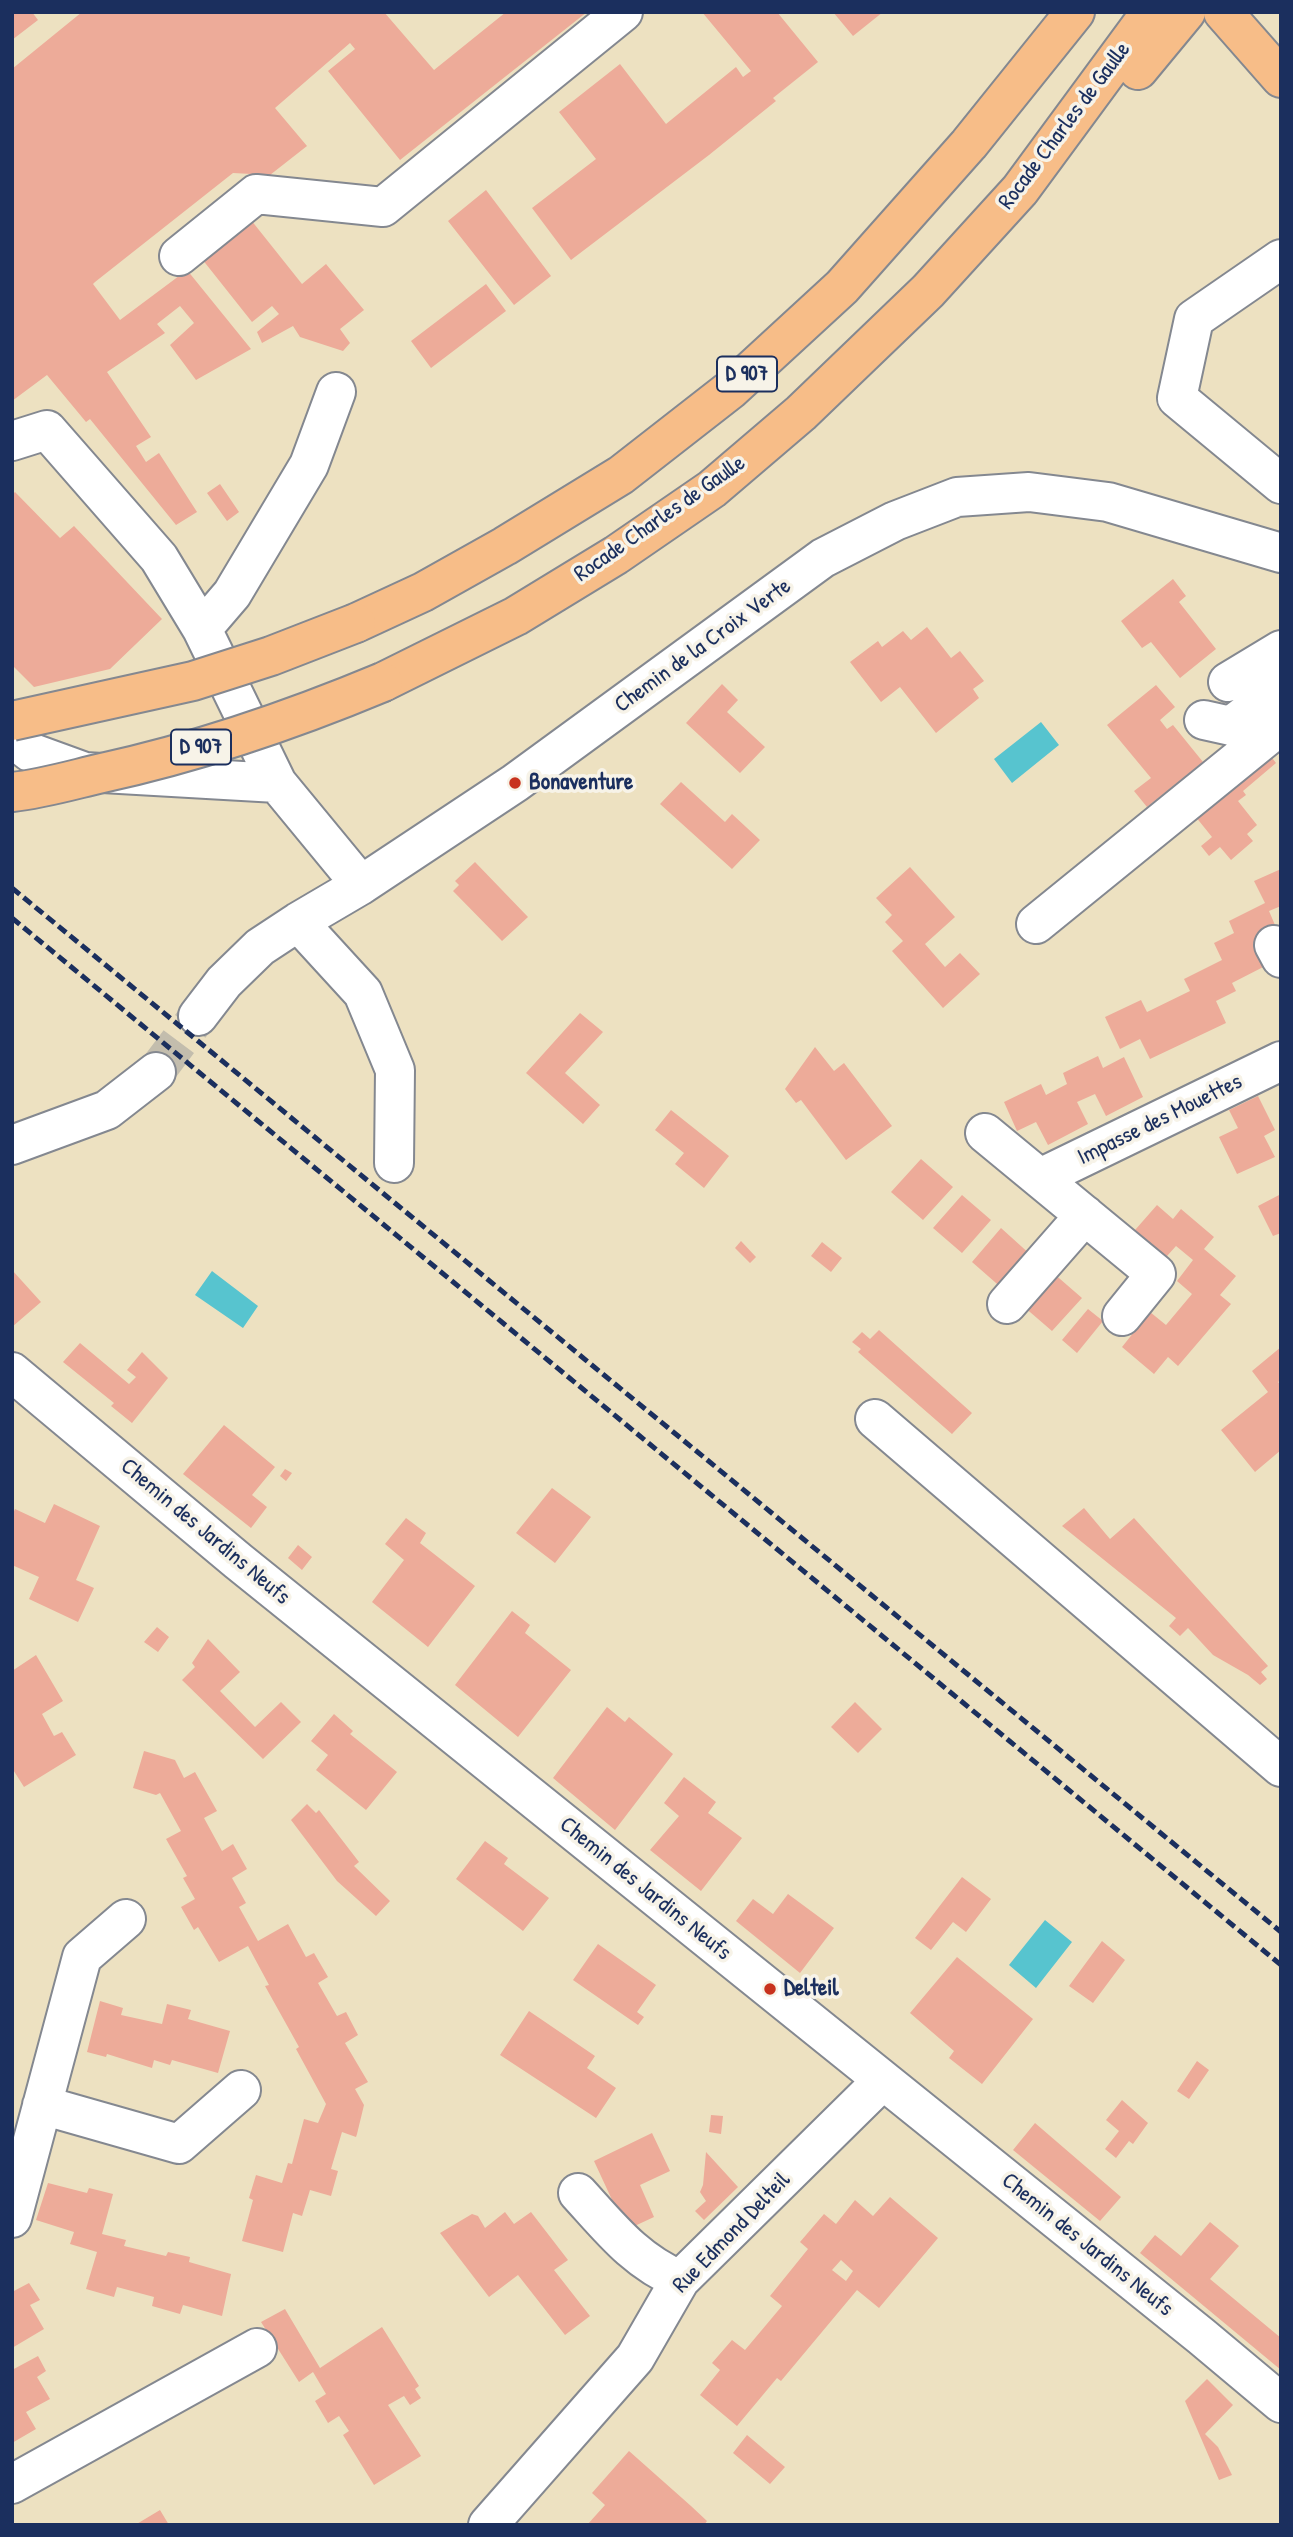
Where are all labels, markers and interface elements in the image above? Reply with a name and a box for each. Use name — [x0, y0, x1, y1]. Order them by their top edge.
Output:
street label: Rocade Charles de Gaulle — [993, 37, 1137, 215]
road number: D 907 — [717, 356, 777, 392]
street label: Rocade Charles de Gaulle — [569, 450, 751, 588]
street label: Chemin de la Croix Verte — [609, 573, 797, 719]
road number: D 907 — [171, 730, 231, 764]
place label: Bonaventure — [529, 769, 633, 797]
marker: Bonaventure — [507, 775, 523, 791]
street label: Impasse des Mouettes — [1073, 1068, 1247, 1172]
street label: Chemin des Jardins Neufs — [115, 1453, 295, 1611]
street label: Chemin des Jardins Neufs — [554, 1811, 736, 1967]
place label: Delteil — [784, 1975, 839, 2003]
marker: Delteil — [762, 1981, 778, 1997]
street label: Rue Edmond Delteil — [667, 2167, 797, 2299]
street label: Chemin des Jardins Neufs — [996, 2167, 1178, 2323]

